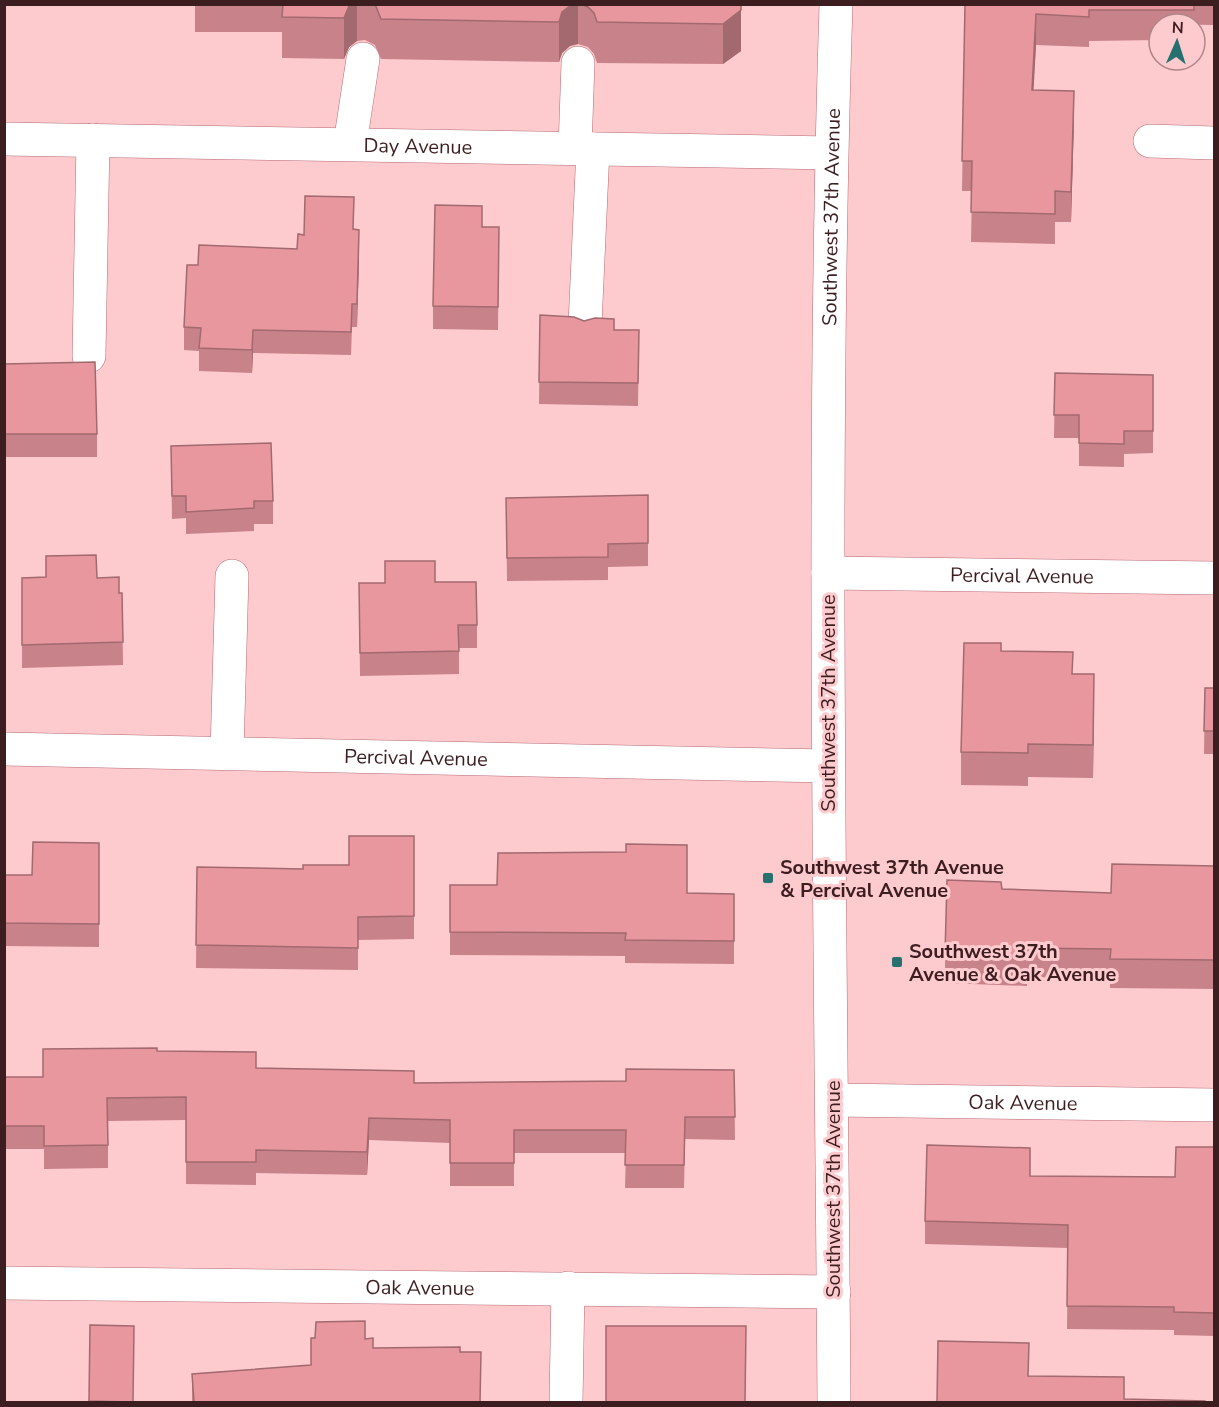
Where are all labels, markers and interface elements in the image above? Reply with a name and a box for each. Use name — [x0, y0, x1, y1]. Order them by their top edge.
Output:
north arrow — [1147, 12, 1207, 72]
text: N — [1171, 17, 1184, 39]
street label: Southwest 37th Avenue — [816, 108, 847, 326]
street label: Day Avenue — [363, 132, 473, 161]
street label: Percival Avenue — [950, 562, 1094, 590]
street label: Southwest 37th Avenue — [815, 594, 842, 812]
street label: Percival Avenue — [344, 743, 488, 773]
place label: Southwest 37th Avenue & Percival Avenue — [780, 854, 1004, 904]
marker: Southwest 37th Avenue & Percival Avenue — [761, 871, 775, 885]
place label: Southwest 37th Avenue & Oak Avenue — [909, 938, 1116, 988]
marker: Southwest 37th Avenue & Oak Avenue — [890, 955, 904, 969]
street label: Southwest 37th Avenue — [820, 1080, 847, 1298]
street label: Oak Avenue — [968, 1089, 1078, 1117]
street label: Oak Avenue — [365, 1274, 475, 1302]

